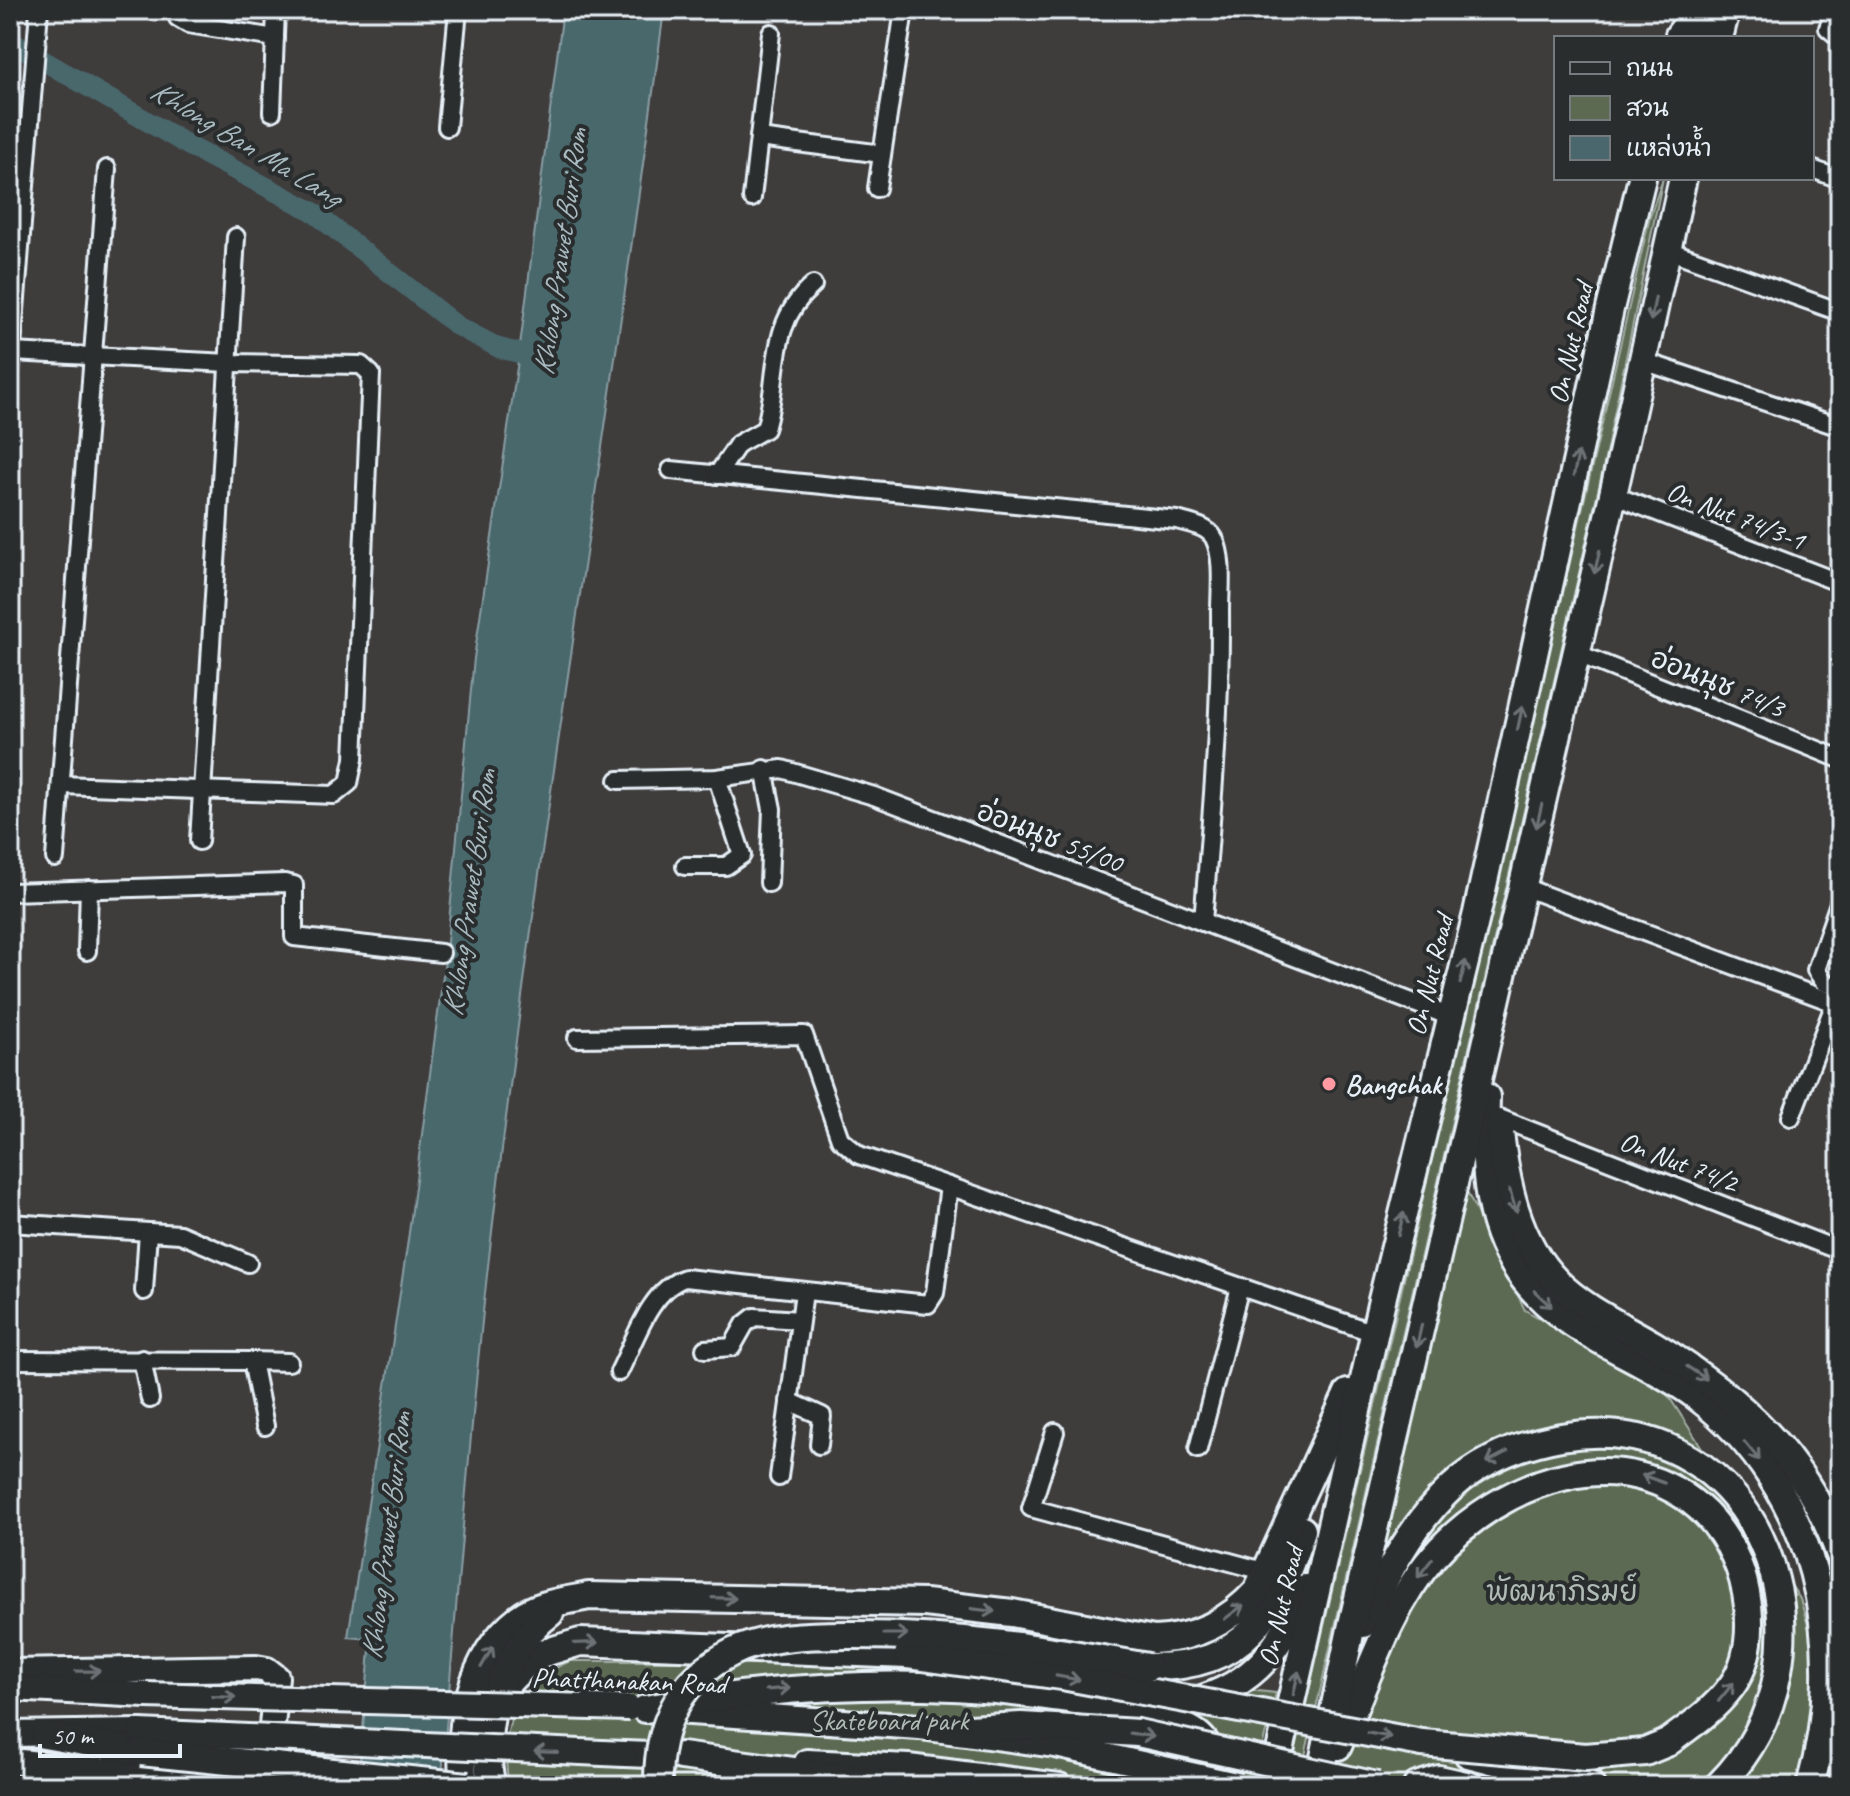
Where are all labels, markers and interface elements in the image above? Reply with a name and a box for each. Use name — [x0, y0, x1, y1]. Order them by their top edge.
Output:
legend — [1554, 36, 1814, 180]
text: ถนน — [1626, 53, 1673, 83]
water label: Khlong Ban Ma Lang — [144, 71, 352, 217]
text: สวน — [1626, 93, 1669, 123]
water label: Khlong Prawet Buri Rom — [524, 124, 596, 378]
text: แหล่งน้ำ — [1626, 125, 1712, 163]
street label: On Nut Road — [1540, 275, 1602, 407]
one-way arrow — [1645, 295, 1660, 321]
one-way arrow — [1569, 452, 1584, 477]
street label: On Nut 74/3-1 — [1662, 473, 1811, 558]
one-way arrow — [1589, 549, 1604, 575]
street label: อ่อนนุช 74/3 — [1645, 639, 1792, 729]
one-way arrow — [1513, 706, 1528, 731]
water label: Khlong Prawet Buri Rom — [433, 765, 505, 1019]
street label: อ่อนนุช 55/00 — [971, 792, 1130, 884]
one-way arrow — [1531, 803, 1546, 828]
street label: On Nut Road — [1398, 907, 1462, 1039]
one-way arrow — [1456, 959, 1471, 985]
place label: Bangchak — [1345, 1067, 1444, 1102]
marker: Bangchak — [1320, 1075, 1338, 1093]
street label: On Nut 74/2 — [1615, 1123, 1745, 1201]
one-way arrow — [1507, 1188, 1522, 1213]
one-way arrow — [1394, 1212, 1409, 1238]
one-way arrow — [1533, 1290, 1553, 1308]
one-way arrow — [1411, 1322, 1426, 1348]
one-way arrow — [1685, 1365, 1707, 1382]
water label: Khlong Prawet Buri Rom — [352, 1408, 420, 1661]
one-way arrow — [1743, 1440, 1761, 1461]
one-way arrow — [1486, 1450, 1509, 1466]
one-way arrow — [1641, 1471, 1666, 1485]
street label: On Nut Road — [1250, 1538, 1312, 1670]
one-way arrow — [1416, 1557, 1433, 1578]
park label: พัฒนาภิรมย์ — [1486, 1572, 1638, 1609]
one-way arrow — [710, 1591, 737, 1606]
one-way arrow — [970, 1603, 995, 1618]
one-way arrow — [1223, 1604, 1244, 1621]
one-way arrow — [882, 1626, 909, 1642]
one-way arrow — [572, 1636, 599, 1651]
one-way arrow — [479, 1646, 495, 1669]
street label: Phatthanakan Road — [531, 1660, 731, 1702]
one-way arrow — [74, 1663, 101, 1678]
one-way arrow — [1289, 1670, 1304, 1696]
one-way arrow — [1055, 1671, 1081, 1686]
one-way arrow — [764, 1681, 791, 1696]
one-way arrow — [1716, 1682, 1734, 1703]
one-way arrow — [210, 1690, 237, 1705]
park label: Skateboard park — [810, 1703, 970, 1738]
scale bar — [40, 1708, 180, 1758]
text: 50 m — [52, 1721, 95, 1751]
one-way arrow — [1128, 1728, 1154, 1743]
one-way arrow — [1366, 1728, 1391, 1743]
one-way arrow — [533, 1744, 560, 1759]

